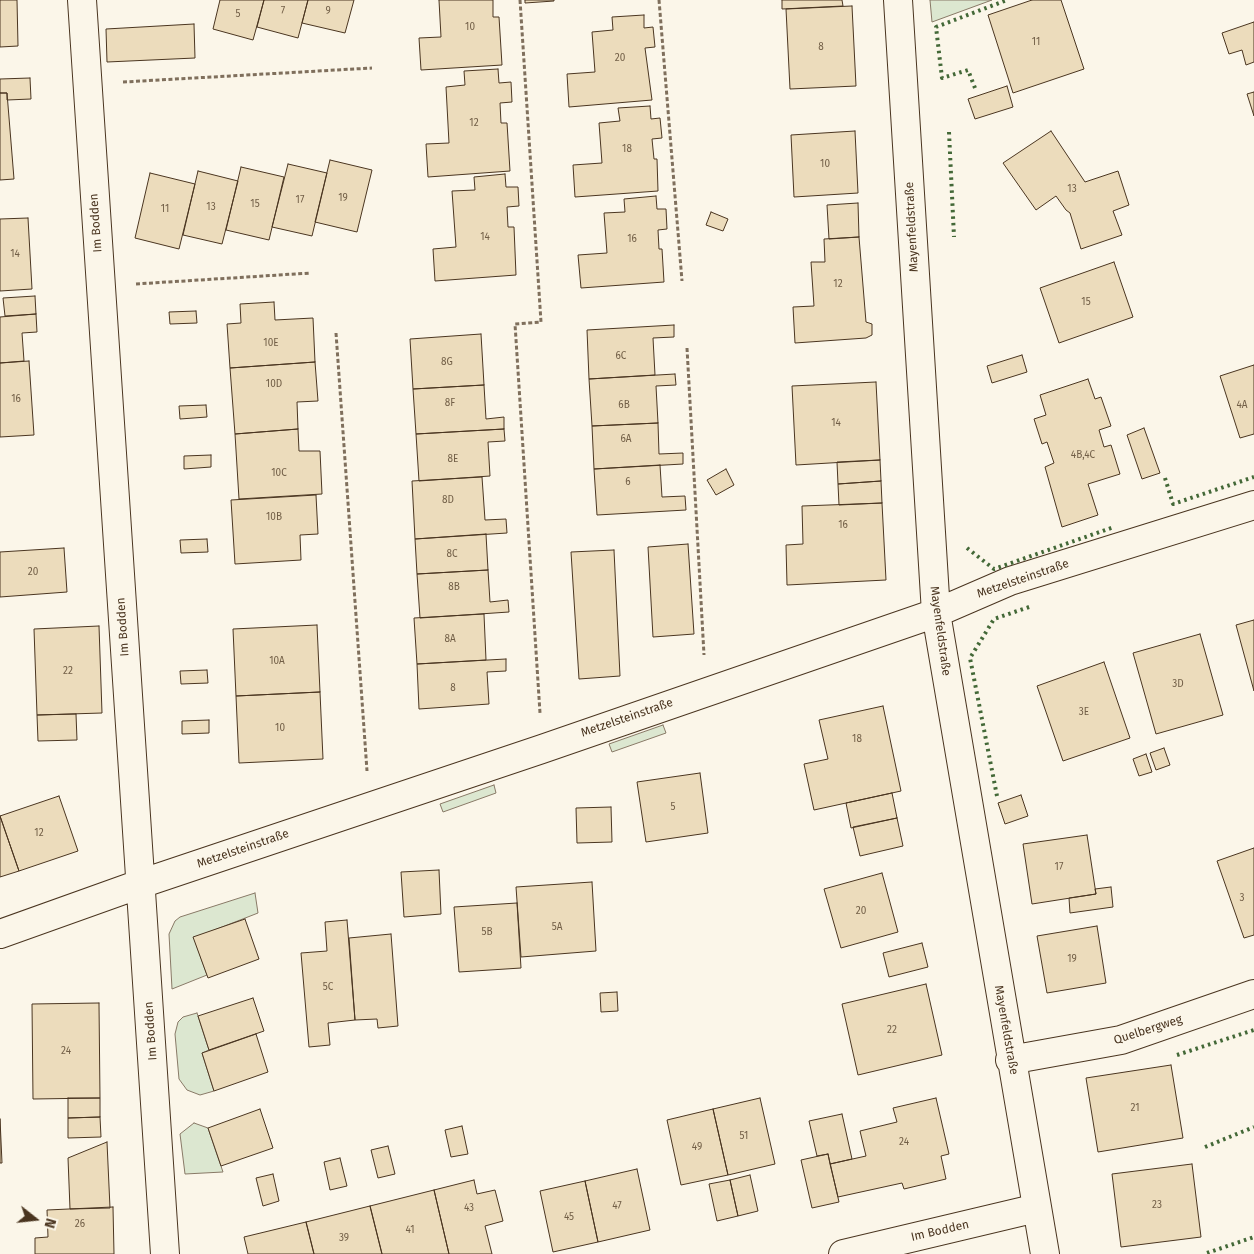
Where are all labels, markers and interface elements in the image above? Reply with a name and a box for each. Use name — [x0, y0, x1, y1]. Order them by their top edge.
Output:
house number: 7 — [281, 5, 285, 17]
house number: 9 — [325, 5, 331, 17]
house number: 5 — [235, 8, 241, 20]
house number: 10 — [465, 21, 475, 33]
house number: 11 — [1032, 36, 1040, 48]
house number: 8 — [818, 41, 824, 53]
house number: 20 — [615, 52, 625, 64]
house number: 12 — [469, 117, 479, 129]
house number: 18 — [622, 143, 632, 155]
house number: 10 — [820, 158, 830, 170]
street label: Mayenfeldstraße — [902, 181, 922, 273]
house number: 13 — [1067, 183, 1077, 195]
house number: 19 — [338, 192, 348, 204]
street label: Im Bodden — [87, 193, 105, 253]
house number: 17 — [296, 194, 304, 206]
house number: 15 — [250, 198, 260, 210]
house number: 13 — [206, 201, 216, 213]
house number: 11 — [161, 203, 169, 215]
house number: 14 — [480, 231, 490, 243]
house number: 16 — [627, 233, 637, 245]
house number: 14 — [10, 248, 20, 260]
house number: 12 — [833, 278, 843, 290]
house number: 15 — [1081, 296, 1091, 308]
house number: 10E — [263, 337, 279, 349]
house number: 6C — [616, 350, 626, 362]
house number: 8G — [441, 356, 453, 368]
house number: 10D — [266, 378, 282, 390]
house number: 16 — [11, 393, 21, 405]
house number: 8F — [445, 397, 455, 409]
house number: 6B — [618, 399, 630, 411]
house number: 4A — [1236, 399, 1248, 411]
house number: 14 — [831, 417, 841, 429]
house number: 6A — [620, 433, 632, 445]
house number: 4B,4C — [1071, 449, 1095, 461]
house number: 8E — [448, 453, 458, 465]
house number: 10C — [271, 467, 287, 479]
house number: 6 — [625, 476, 631, 488]
house number: 8D — [442, 494, 454, 506]
house number: 10B — [266, 511, 282, 523]
house number: 16 — [838, 519, 848, 531]
house number: 8C — [446, 548, 458, 560]
street label: Metzelsteinstraße — [975, 556, 1071, 602]
house number: 20 — [28, 566, 38, 578]
house number: 8B — [448, 581, 460, 593]
street label: Mayenfeldstraße — [927, 585, 953, 677]
street label: Im Bodden — [114, 597, 132, 657]
house number: 8A — [444, 633, 456, 645]
house number: 10A — [269, 655, 285, 667]
house number: 22 — [63, 665, 73, 677]
house number: 3D — [1172, 678, 1184, 690]
house number: 8 — [450, 682, 456, 694]
street label: Metzelsteinstraße — [579, 695, 675, 741]
house number: 3E — [1079, 706, 1089, 718]
house number: 10 — [275, 722, 285, 734]
house number: 18 — [852, 733, 862, 745]
house number: 5 — [670, 801, 676, 813]
street label: Metzelsteinstraße — [195, 826, 291, 872]
house number: 12 — [34, 827, 44, 839]
house number: 17 — [1055, 861, 1063, 873]
house number: 3 — [1240, 892, 1244, 904]
house number: 20 — [856, 905, 866, 917]
house number: 5A — [552, 921, 562, 933]
house number: 5B — [481, 926, 493, 938]
house number: 19 — [1067, 953, 1077, 965]
house number: 5C — [323, 981, 333, 993]
street label: Mayenfeldstraße — [991, 984, 1021, 1076]
street label: Im Bodden — [142, 1001, 160, 1061]
street label: Quelbergweg — [1112, 1012, 1184, 1048]
house number: 22 — [887, 1024, 897, 1036]
house number: 24 — [61, 1045, 71, 1057]
house number: 21 — [1130, 1102, 1140, 1114]
house number: 51 — [740, 1130, 748, 1142]
house number: 24 — [899, 1136, 909, 1148]
house number: 49 — [692, 1141, 702, 1153]
north arrow — [10, 1194, 60, 1244]
house number: 23 — [1152, 1199, 1162, 1211]
house number: 47 — [612, 1200, 622, 1212]
house number: 43 — [464, 1202, 474, 1214]
house number: 45 — [564, 1211, 574, 1223]
text: N — [40, 1216, 59, 1230]
street label: Im Bodden — [910, 1217, 970, 1245]
house number: 26 — [75, 1218, 85, 1230]
house number: 41 — [405, 1224, 415, 1236]
house number: 39 — [339, 1232, 349, 1244]

